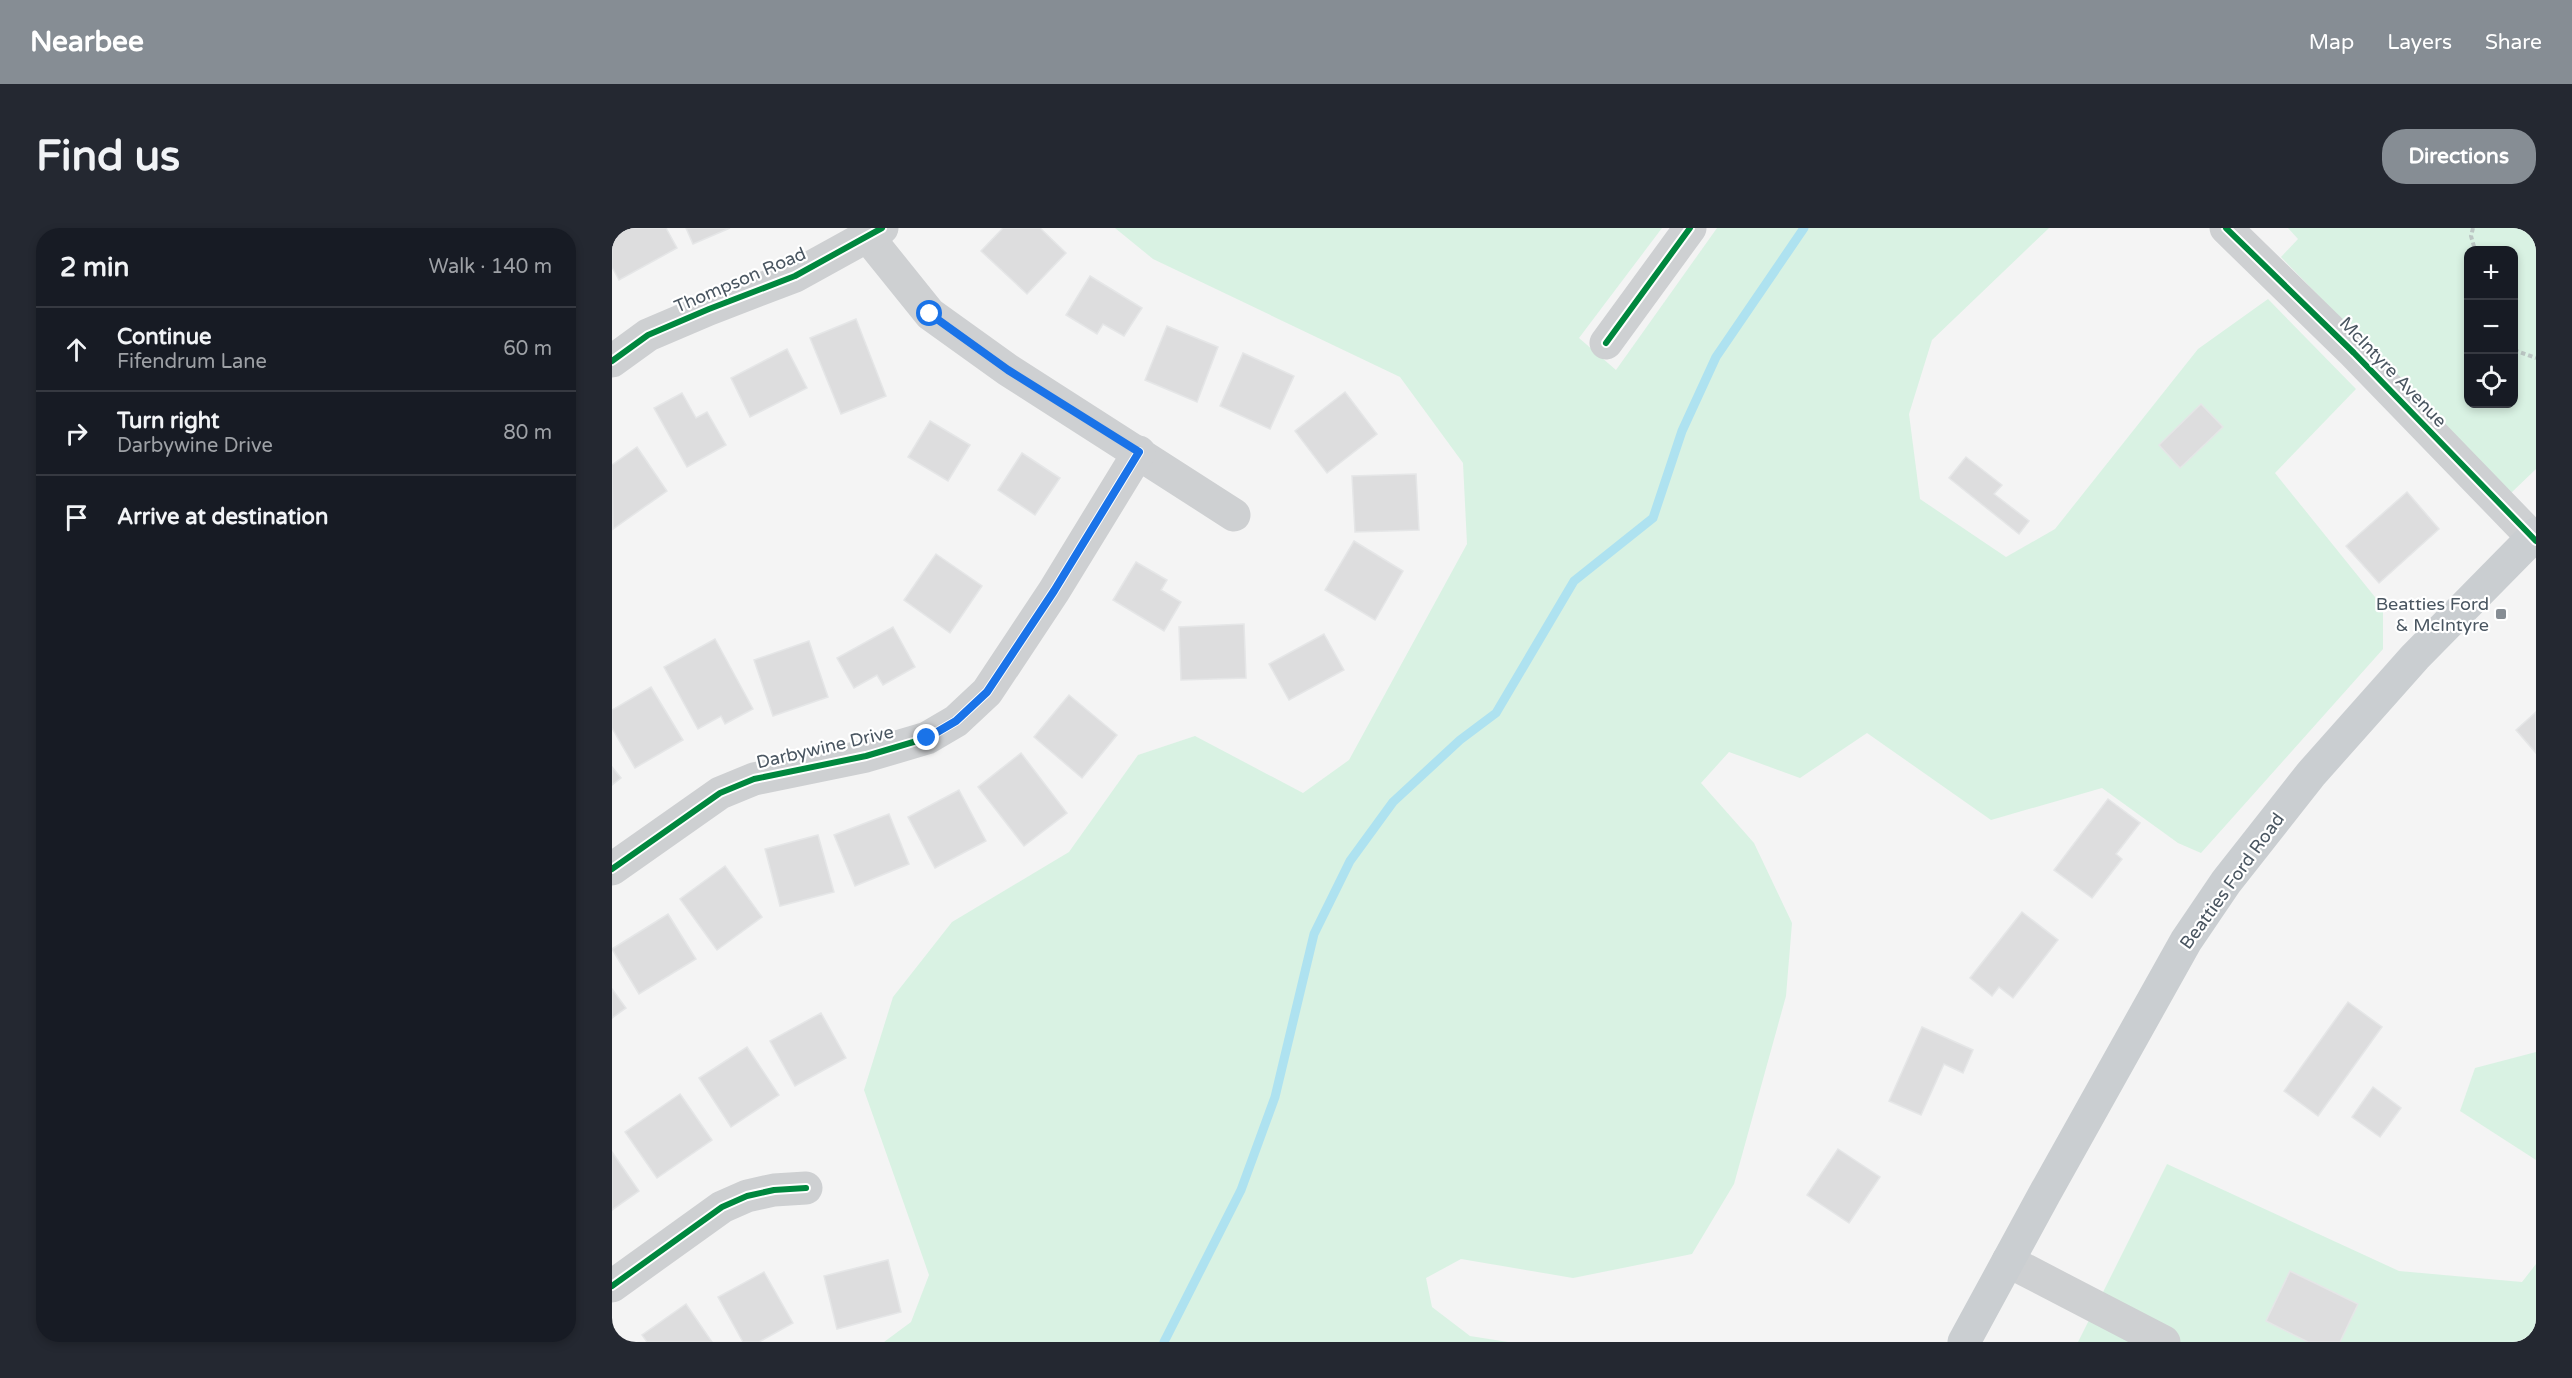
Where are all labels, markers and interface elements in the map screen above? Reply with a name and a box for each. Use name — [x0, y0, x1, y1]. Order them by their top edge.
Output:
text: Nearbee — [30, 25, 144, 59]
text: Map — [2309, 30, 2354, 55]
text: Layers — [2387, 30, 2452, 55]
text: Share — [2485, 30, 2542, 55]
button: Directions — [2382, 129, 2536, 184]
text: Find us — [36, 131, 180, 182]
street label: Thompson Road — [671, 242, 809, 318]
map controls — [2464, 246, 2518, 408]
button: + — [2464, 246, 2518, 300]
text: 2 min — [60, 252, 129, 283]
text: Walk · 140 m — [429, 255, 552, 279]
route start — [916, 300, 942, 326]
button: − — [2464, 300, 2518, 354]
street label: McIntyre Avenue — [2335, 312, 2451, 432]
text: Continue — [117, 324, 212, 350]
icon: ahead — [60, 333, 93, 366]
text: 60 m — [503, 337, 552, 361]
text: Fifendrum Lane — [117, 350, 267, 374]
button: locate — [2464, 354, 2518, 408]
text: Turn right — [117, 408, 219, 434]
icon: right — [60, 417, 93, 450]
text: 80 m — [503, 421, 552, 445]
text: Darbywine Drive — [117, 434, 273, 458]
icon: arrive — [60, 501, 93, 534]
text: Arrive at destination — [117, 504, 328, 530]
place label: Beatties Ford & McIntyre — [2376, 593, 2489, 636]
marker: Beatties Ford & McIntyre — [2494, 607, 2508, 621]
street label: Darbywine Drive — [754, 721, 896, 773]
route end — [913, 724, 939, 750]
street label: Beatties Ford Road — [2175, 808, 2289, 954]

